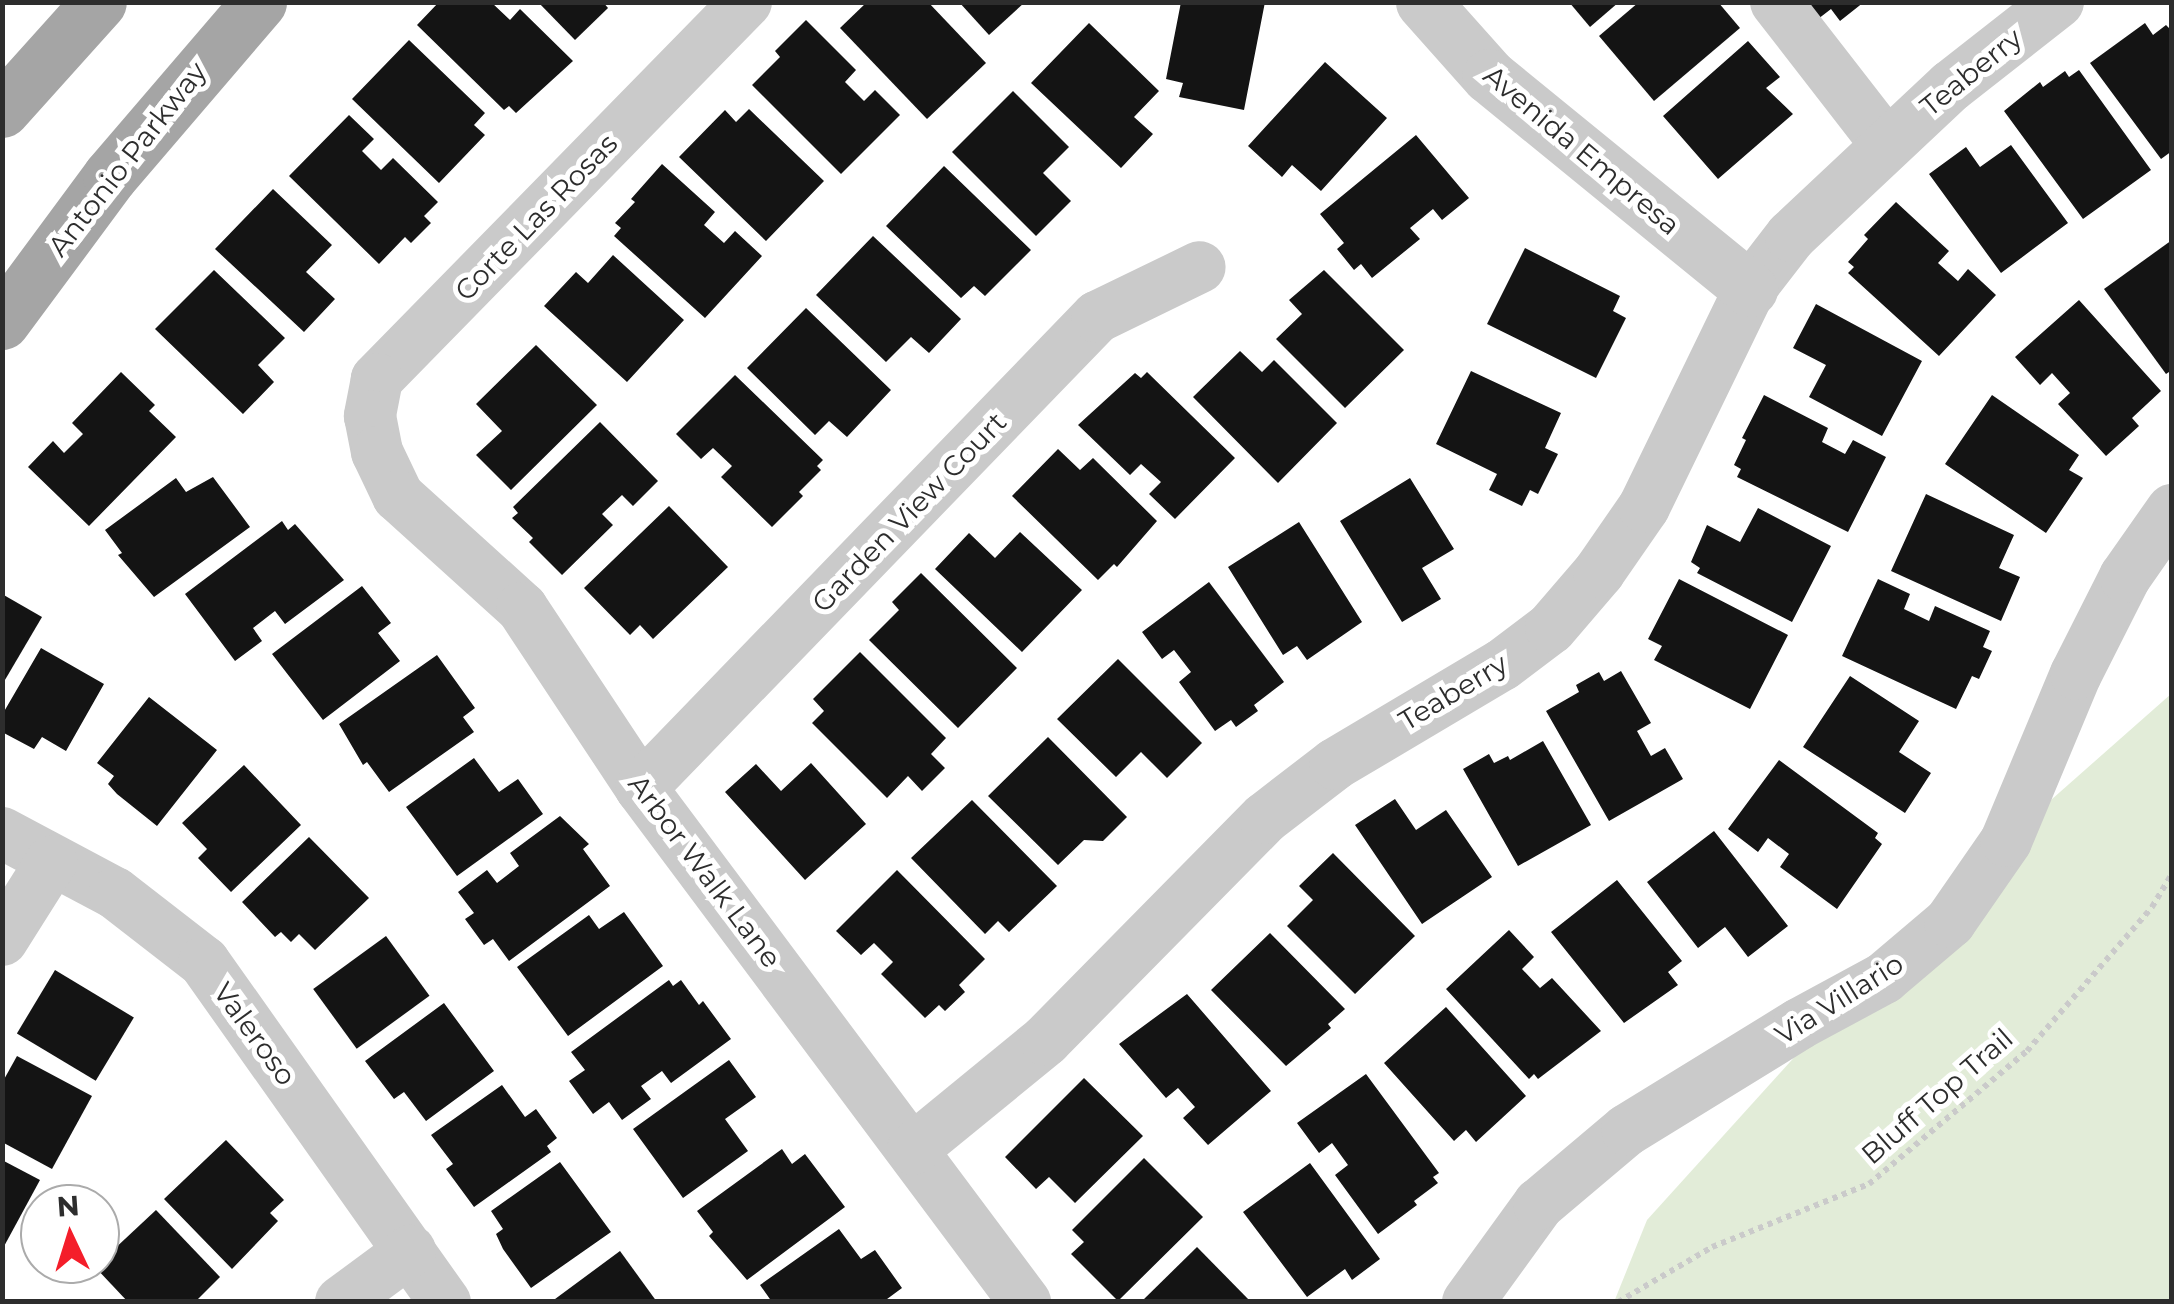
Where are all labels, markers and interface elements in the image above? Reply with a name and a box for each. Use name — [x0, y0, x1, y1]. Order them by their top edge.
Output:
street label: Teaberry — [1914, 21, 2028, 123]
street label: Antonio Parkway — [41, 55, 213, 263]
street label: Avenida Empresa — [1477, 58, 1687, 242]
street label: Corte Las Rosas — [448, 127, 624, 307]
street label: Garden View Court — [805, 405, 1013, 619]
street label: Teaberry — [1393, 647, 1513, 737]
street label: Arbor Walk Lane — [622, 768, 788, 974]
street label: Via Villario — [1769, 946, 1909, 1052]
street label: Valeroso — [207, 976, 303, 1092]
street label: Bluff Top Trail — [1854, 1021, 2020, 1171]
north arrow — [20, 1184, 120, 1284]
text: N — [56, 1188, 81, 1224]

